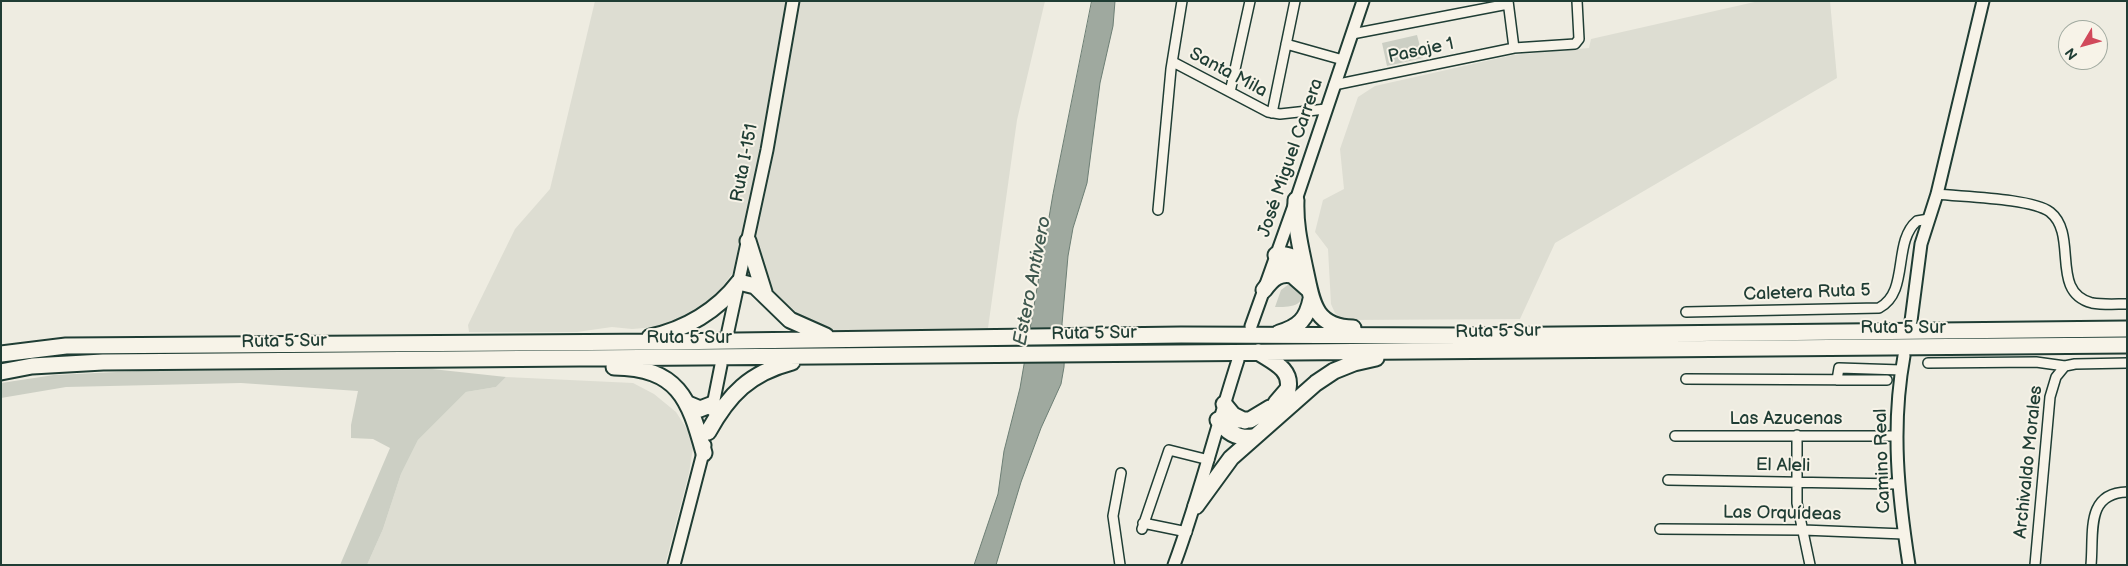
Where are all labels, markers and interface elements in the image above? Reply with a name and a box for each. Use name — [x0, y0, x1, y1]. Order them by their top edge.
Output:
north arrow — [2058, 20, 2108, 70]
street label: Pasaje 1 — [1386, 34, 1456, 68]
street label: Santa Mila — [1185, 43, 1271, 103]
text: N — [2061, 44, 2081, 63]
street label: José Miguel Carrera — [1254, 76, 1328, 240]
street label: Ruta I-151 — [727, 122, 763, 204]
water label: Estero Antivero — [1009, 215, 1057, 347]
street label: Caletera Ruta 5 — [1743, 280, 1871, 306]
street label: Ruta 5 Sur — [1860, 317, 1946, 339]
street label: Ruta 5 Sur — [1455, 320, 1541, 344]
street label: Ruta 5 Sur — [1051, 322, 1137, 346]
street label: Ruta 5 Sur — [646, 327, 732, 349]
street label: Ruta 5 Sur — [241, 330, 327, 354]
street label: Archivaldo Morales — [2010, 384, 2048, 540]
street label: Las Azucenas — [1730, 408, 1842, 430]
street label: Camino Real — [1870, 408, 1896, 514]
street label: El Aleli — [1756, 455, 1810, 477]
street label: Las Orquídeas — [1723, 502, 1841, 526]

